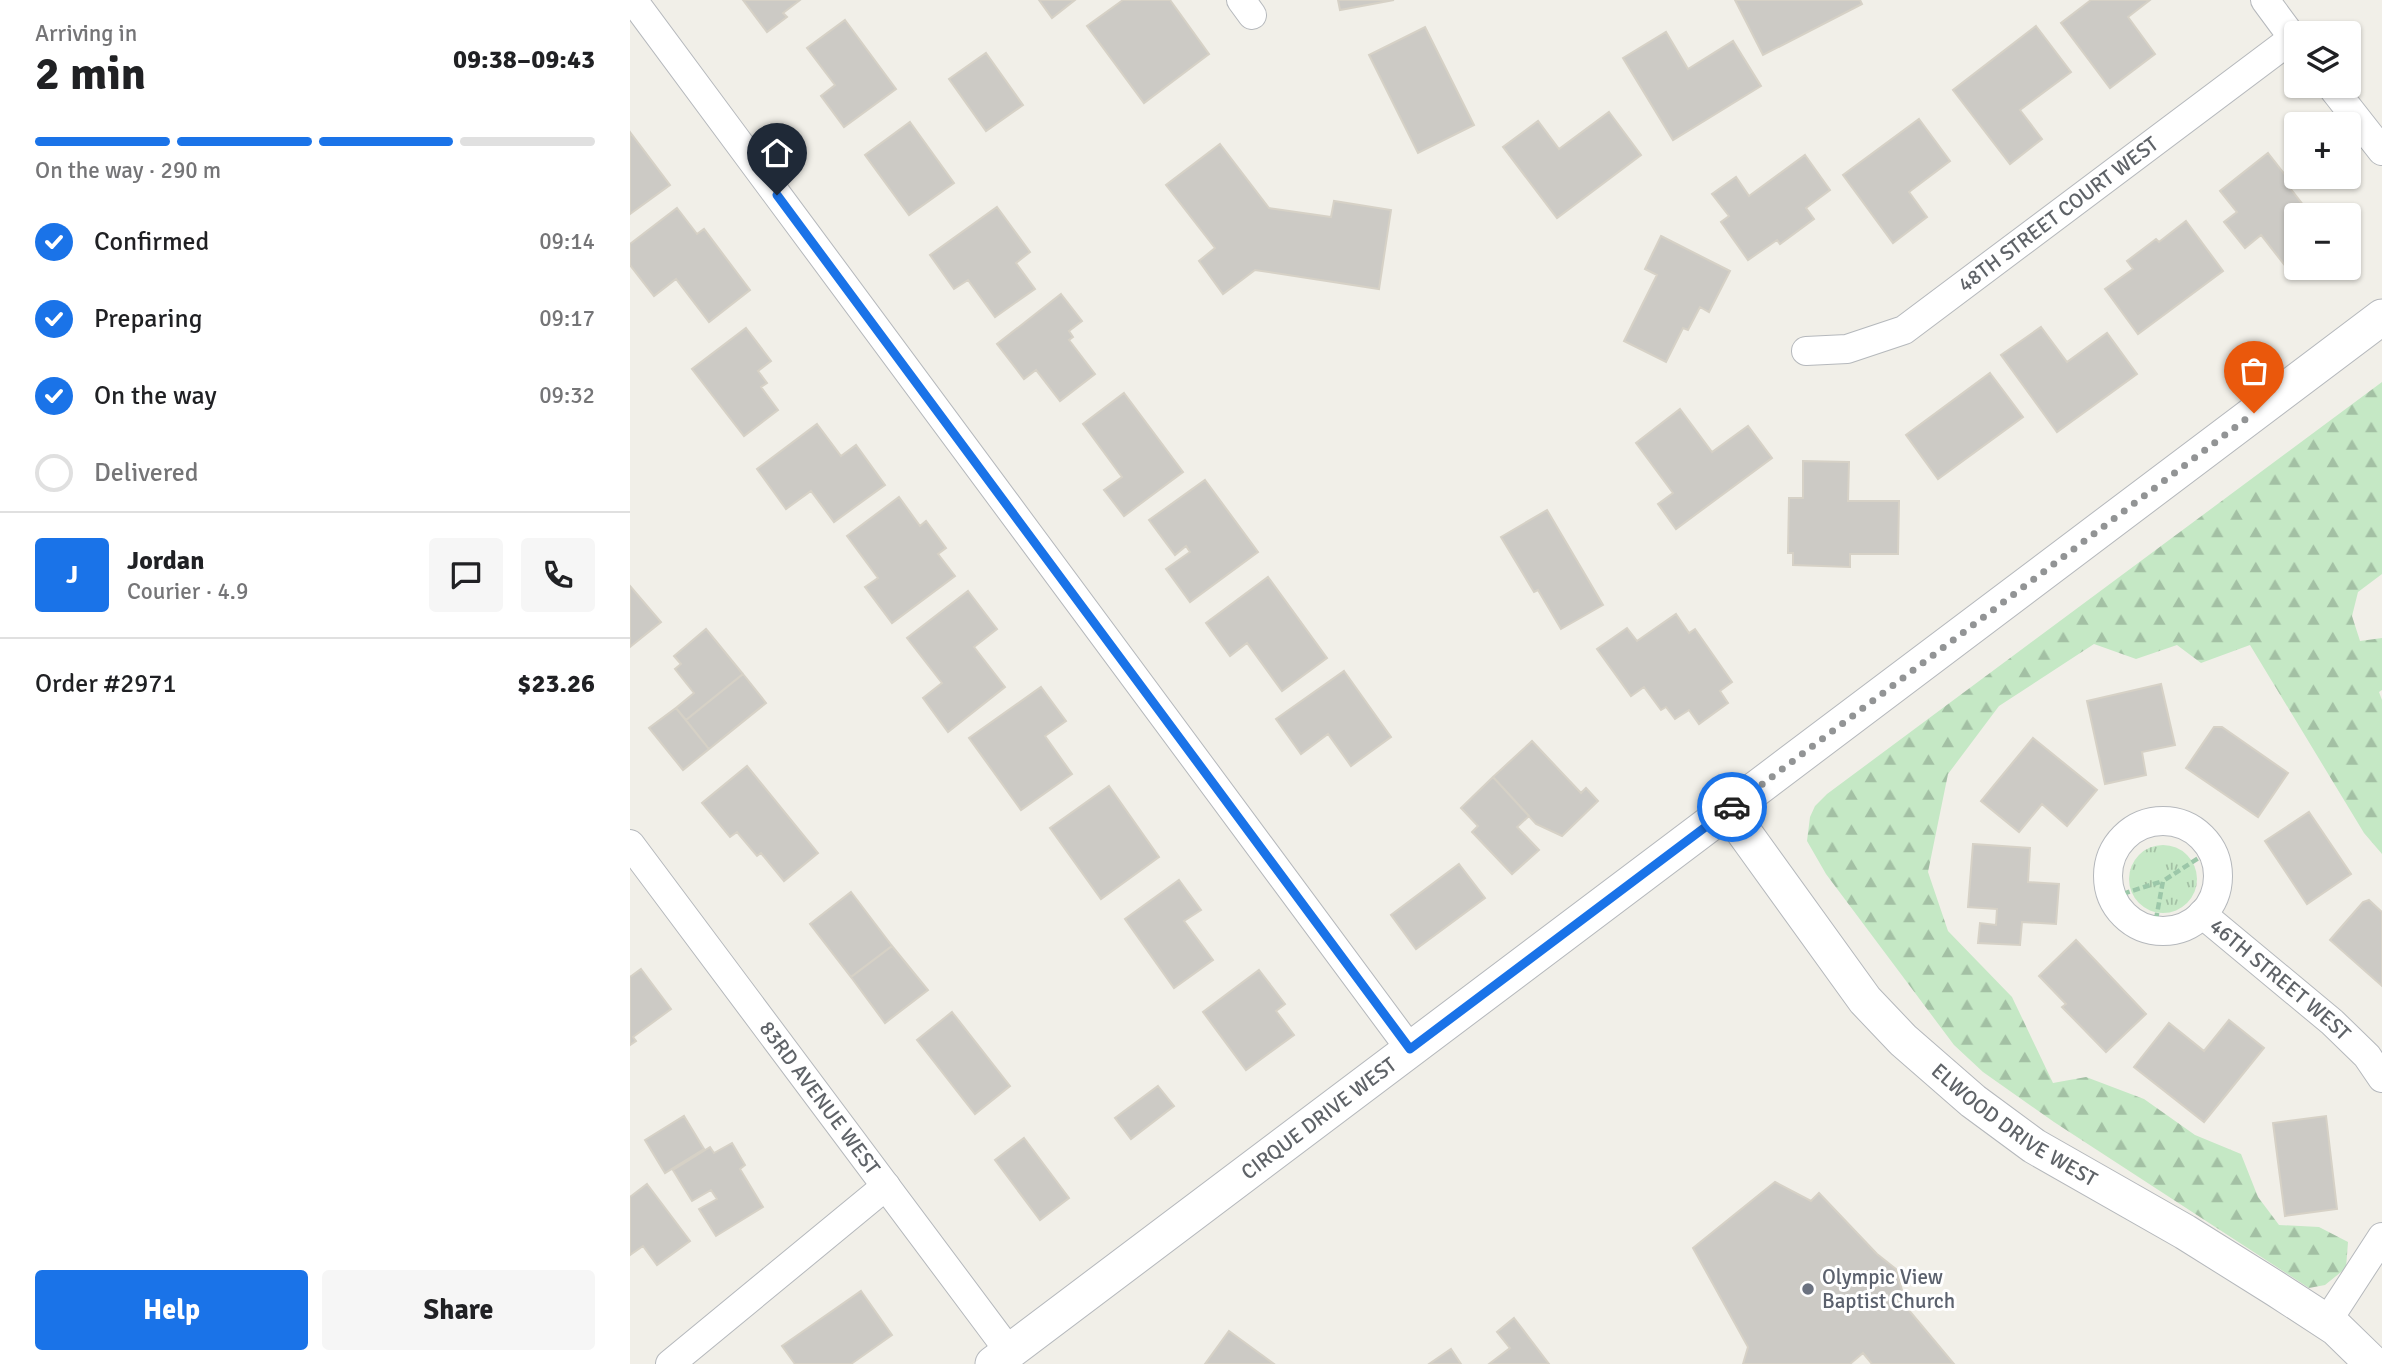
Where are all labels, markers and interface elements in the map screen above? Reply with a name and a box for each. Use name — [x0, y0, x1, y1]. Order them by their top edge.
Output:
text: Arriving in — [35, 19, 137, 48]
map controls — [2284, 21, 2361, 280]
button: layers — [2284, 21, 2361, 98]
text: 09:38–09:43 — [453, 44, 595, 76]
text: 2 min — [35, 46, 146, 102]
button: + — [2284, 112, 2361, 189]
pin — [747, 123, 807, 195]
street label: 48TH STREET COURT WEST — [1953, 130, 2164, 298]
icon: home — [758, 134, 796, 172]
text: On the way · 290 m — [35, 156, 221, 185]
button: − — [2284, 203, 2361, 280]
icon: check — [35, 223, 73, 261]
text: Confirmed — [94, 226, 209, 258]
text: 09:14 — [539, 227, 595, 256]
icon: check — [35, 300, 73, 338]
text: Preparing — [94, 303, 202, 335]
text: 09:17 — [539, 304, 595, 333]
pin — [2224, 341, 2284, 413]
icon: bag — [2235, 352, 2273, 390]
icon: check — [35, 377, 73, 415]
text: On the way — [94, 380, 217, 412]
text: 09:32 — [539, 381, 595, 410]
text: Delivered — [94, 457, 199, 489]
button: chat — [429, 538, 503, 612]
button: phone — [521, 538, 595, 612]
text: Jordan — [127, 545, 204, 577]
text: J — [66, 559, 78, 591]
text: Courier · 4.9 — [127, 577, 248, 606]
text: Order #2971 — [35, 668, 176, 700]
text: $23.26 — [517, 668, 595, 700]
courier — [1697, 772, 1767, 842]
icon: car — [1713, 788, 1751, 826]
street label: 46TH STREET WEST — [2205, 913, 2357, 1046]
street label: 83RD AVENUE WEST — [754, 1016, 886, 1180]
street label: CIRQUE DRIVE WEST — [1236, 1051, 1402, 1185]
street label: ELWOOD DRIVE WEST — [1926, 1058, 2102, 1193]
place label: Olympic View Baptist Church — [1822, 1264, 1955, 1314]
button: Help — [35, 1270, 308, 1350]
button: Share — [322, 1270, 595, 1350]
marker: Olympic View Baptist Church — [1800, 1281, 1816, 1297]

